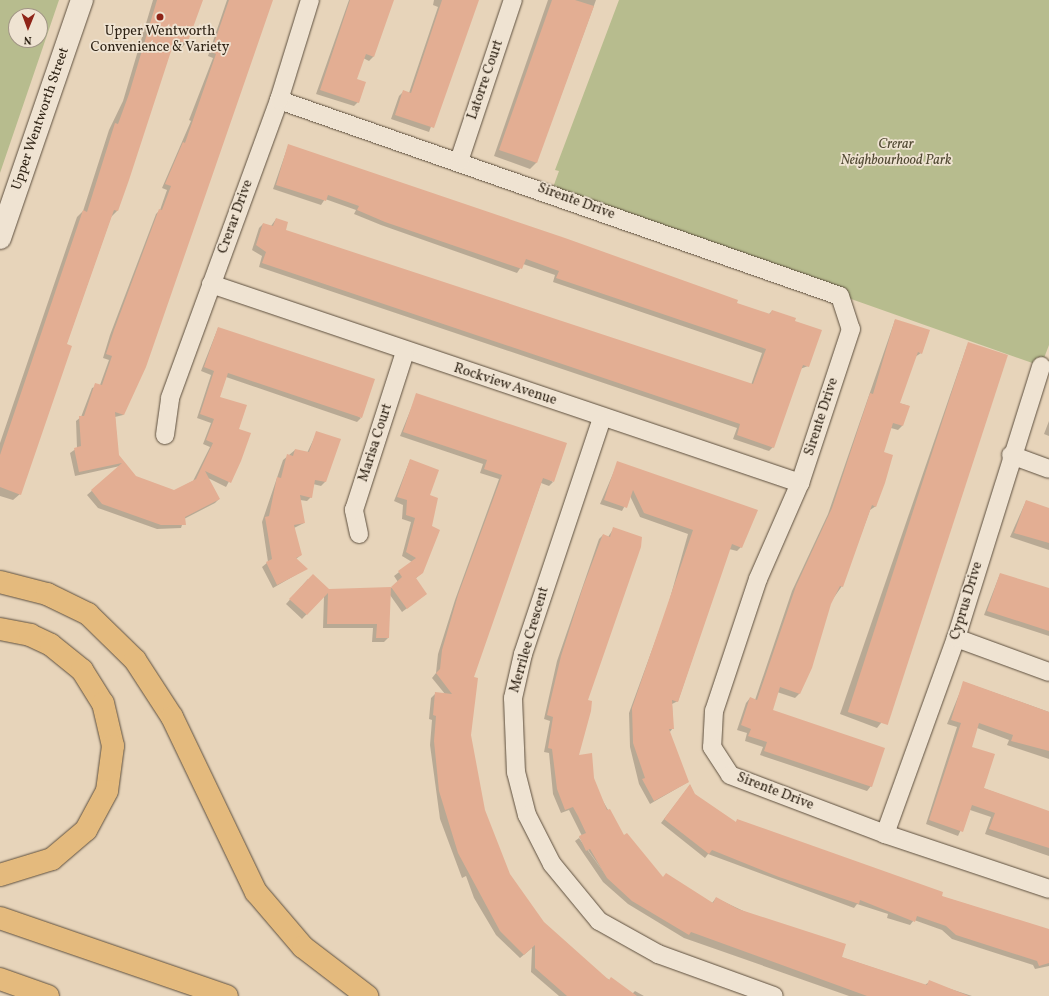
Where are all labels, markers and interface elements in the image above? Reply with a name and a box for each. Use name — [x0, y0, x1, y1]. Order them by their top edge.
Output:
north arrow — [8, 8, 48, 48]
marker: Upper Wentworth Convenience & Variety — [155, 12, 165, 22]
place label: Upper Wentworth Convenience & Variety — [90, 24, 230, 56]
text: N — [24, 32, 32, 47]
street label: Latorre Court — [465, 38, 507, 122]
street label: Upper Wentworth Street — [9, 45, 73, 193]
park label: Crerar Neighbourhood Park — [840, 137, 952, 170]
street label: Crerar Drive — [215, 178, 257, 256]
street label: Sirente Drive — [535, 180, 617, 224]
street label: Rockview Avenue — [451, 360, 559, 410]
street label: Sirente Drive — [801, 376, 843, 458]
street label: Marisa Court — [355, 402, 397, 484]
street label: Cyprus Drive — [947, 560, 987, 642]
street label: Merrilee Crescent — [507, 585, 553, 695]
street label: Sirente Drive — [734, 770, 816, 814]

